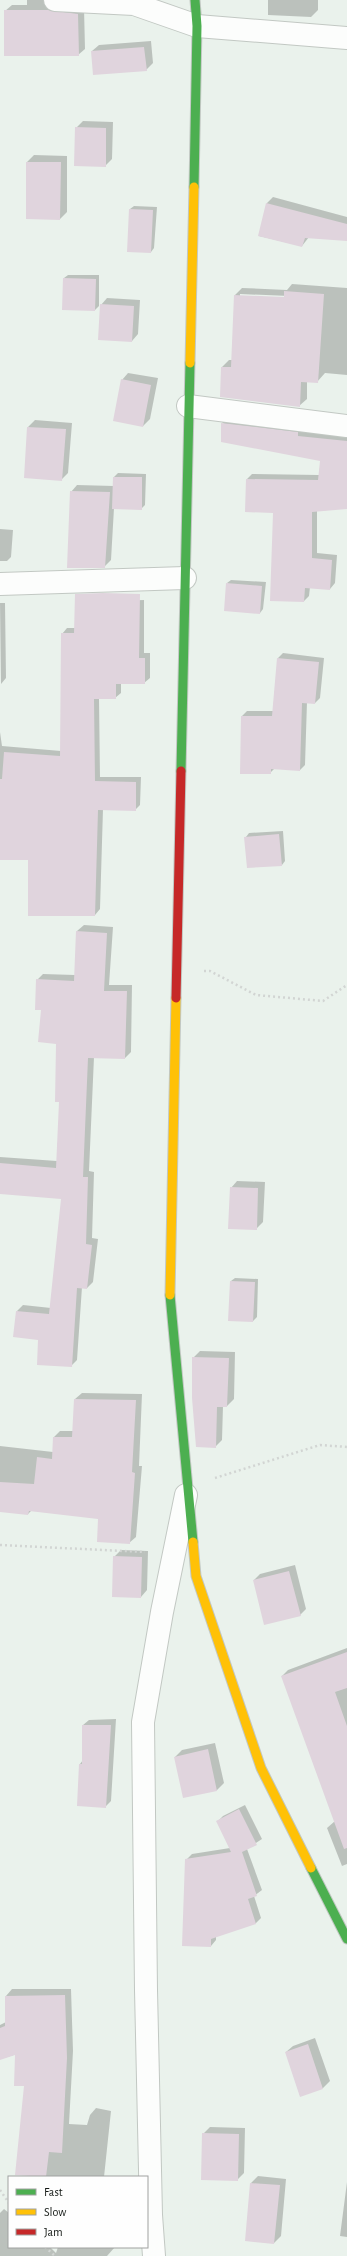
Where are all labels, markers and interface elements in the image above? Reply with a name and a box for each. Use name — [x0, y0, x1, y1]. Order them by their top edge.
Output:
legend — [8, 2176, 148, 2248]
text: Fast — [44, 2186, 63, 2198]
text: Slow — [44, 2206, 66, 2218]
text: Jam — [44, 2226, 63, 2238]

